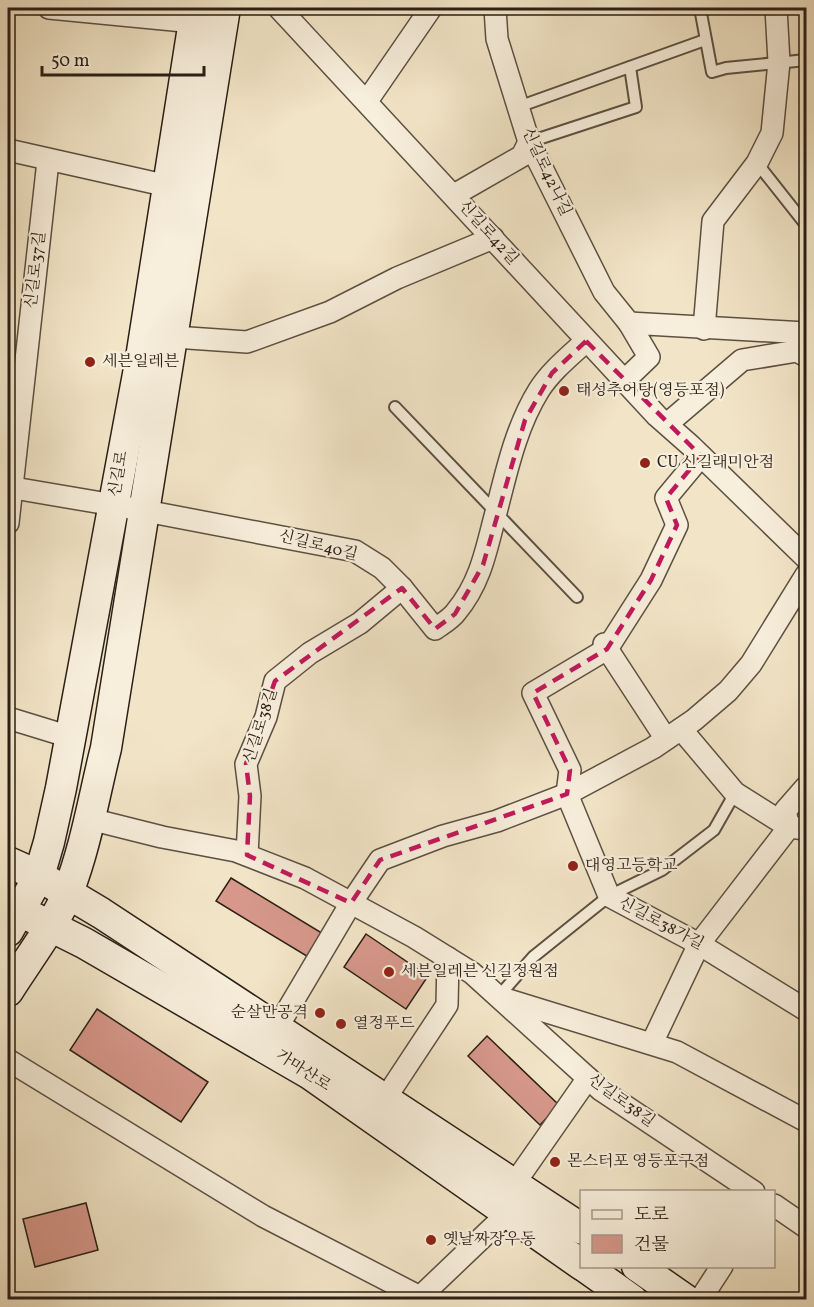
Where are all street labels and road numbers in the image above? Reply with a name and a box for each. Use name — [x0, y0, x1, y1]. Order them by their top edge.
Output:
street label: 신길로42나길 — [516, 124, 576, 220]
street label: 신길로42길 — [453, 196, 523, 270]
street label: 신길로37길 — [20, 230, 52, 310]
street label: 신길로 — [104, 449, 134, 499]
street label: 신길로40길 — [276, 526, 360, 566]
street label: 신길로38길 — [238, 685, 284, 767]
street label: 신길로38가길 — [615, 892, 707, 956]
street label: 가마산로 — [271, 1045, 335, 1097]
street label: 신길로38길 — [583, 1069, 659, 1133]

